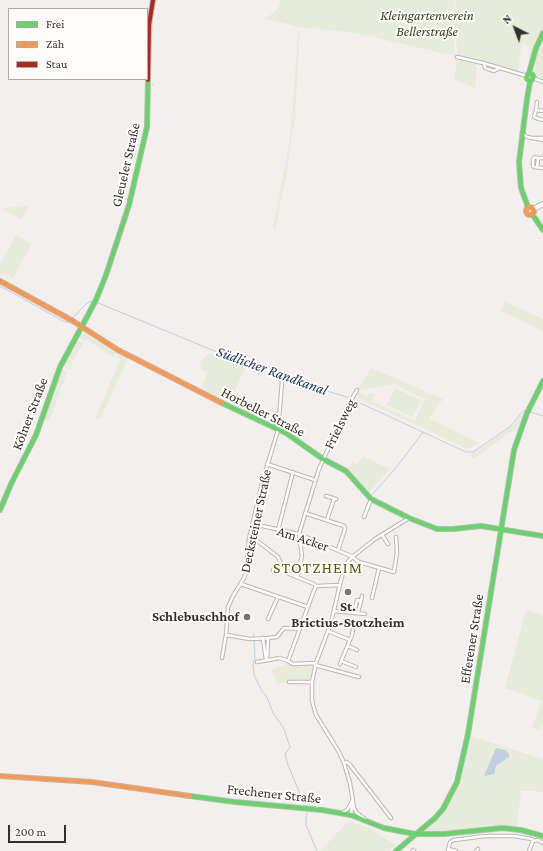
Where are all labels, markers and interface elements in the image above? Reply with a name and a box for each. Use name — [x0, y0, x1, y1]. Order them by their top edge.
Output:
legend — [8, 8, 148, 80]
park label: Kleingartenverein Bellerstraße — [380, 8, 474, 40]
north arrow — [495, 8, 535, 48]
text: N — [500, 12, 514, 26]
text: Frei — [46, 17, 64, 31]
text: Zäh — [46, 37, 64, 51]
text: Stau — [46, 57, 67, 71]
street label: Gleueler Straße — [108, 121, 144, 209]
water label: Südlicher Randkanal — [214, 343, 330, 399]
street label: Kölner Straße — [9, 375, 51, 453]
street label: Horbeller Straße — [218, 384, 308, 440]
street label: Frielsweg — [321, 396, 359, 452]
street label: Decksteiner Straße — [237, 468, 275, 574]
street label: Am Acker — [275, 523, 331, 555]
district label: STOTZHEIM — [273, 558, 363, 578]
marker: St. Brictius-Stotzheim — [343, 587, 353, 597]
street label: Efferener Straße — [457, 593, 487, 685]
place label: St. Brictius-Stotzheim — [291, 599, 405, 632]
place label: Schlebuschhof — [152, 609, 239, 625]
marker: Schlebuschhof — [242, 612, 252, 622]
street label: Frechener Straße — [226, 781, 322, 807]
scale bar — [10, 817, 68, 843]
text: 200 m — [15, 825, 46, 839]

